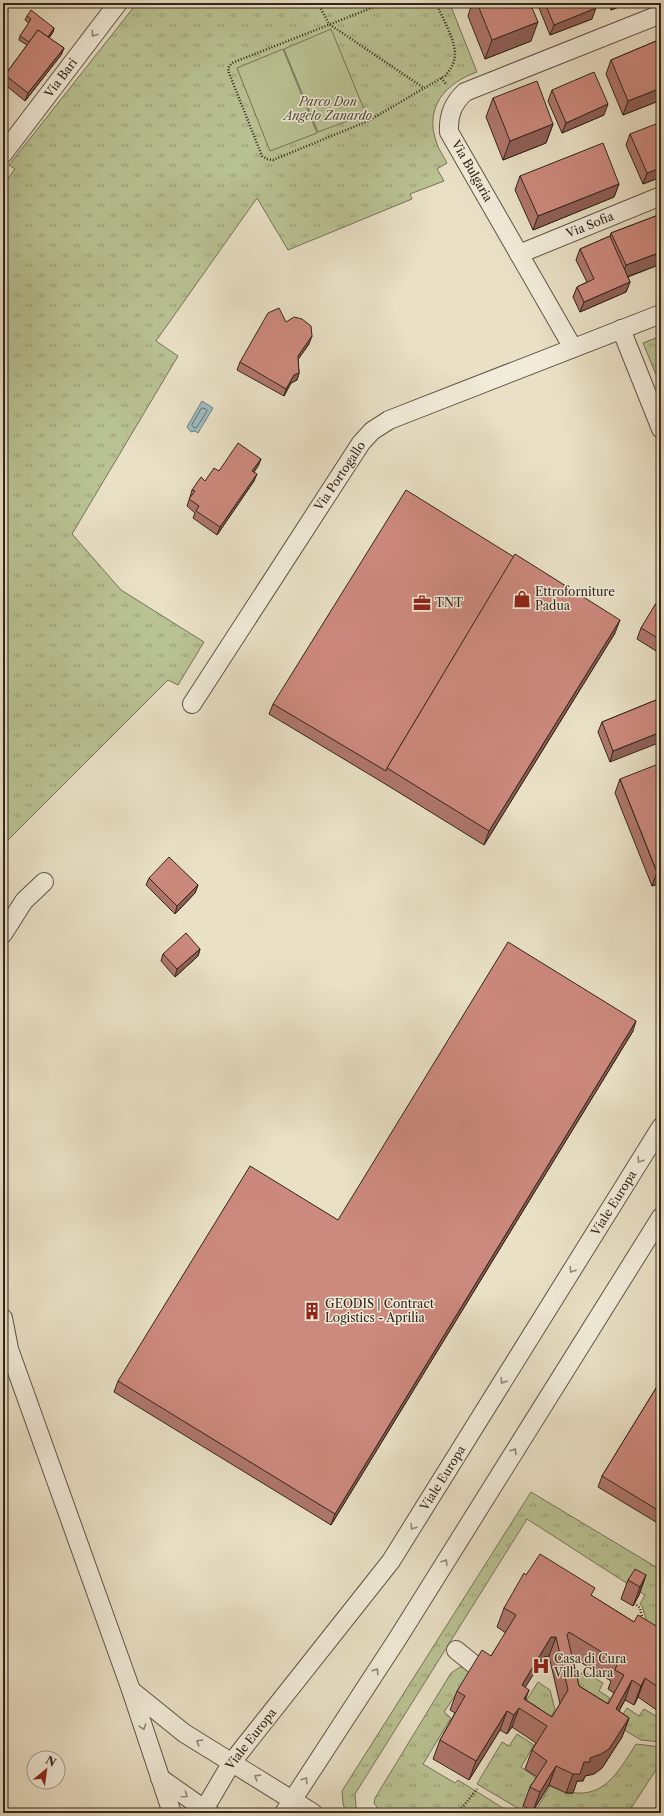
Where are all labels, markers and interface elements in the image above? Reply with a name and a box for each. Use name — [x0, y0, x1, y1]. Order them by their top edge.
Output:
one-way arrow — [92, 30, 99, 37]
street label: Via Bari — [40, 55, 80, 101]
park label: Parco Don Angelo Zanardo — [282, 94, 373, 123]
street label: Via Bulgaria — [448, 136, 496, 205]
street label: Via Sofia — [563, 208, 616, 241]
street label: Via Portogallo — [310, 438, 368, 514]
place label: Ettroforniture Padua — [535, 584, 615, 613]
shop icon: Ettroforniture Padua — [512, 589, 532, 609]
office icon: TNT — [412, 593, 432, 613]
place label: TNT — [435, 595, 463, 610]
one-way arrow — [638, 1156, 645, 1163]
street label: Viale Europa — [587, 1167, 640, 1239]
one-way arrow — [569, 1266, 577, 1273]
place label: GEODIS | Contract Logistics - Aprilia — [325, 1296, 435, 1325]
building icon: GEODIS | Contract Logistics - Aprilia — [302, 1301, 322, 1321]
one-way arrow — [501, 1377, 508, 1384]
street label: Viale Europa — [416, 1442, 469, 1514]
one-way arrow — [510, 1448, 517, 1455]
one-way arrow — [410, 1523, 417, 1530]
one-way arrow — [441, 1559, 448, 1566]
place label: Casa di Cura Villa Clara — [553, 1651, 627, 1680]
hospital icon: Casa di Cura Villa Clara — [531, 1656, 551, 1676]
one-way arrow — [371, 1669, 378, 1676]
street label: Viale Europa — [221, 1704, 280, 1773]
one-way arrow — [139, 1724, 147, 1731]
one-way arrow — [196, 1739, 203, 1747]
north arrow — [26, 1750, 66, 1790]
text: N — [43, 1753, 59, 1770]
one-way arrow — [254, 1775, 261, 1782]
one-way arrow — [300, 1777, 308, 1784]
one-way arrow — [181, 1790, 188, 1798]

